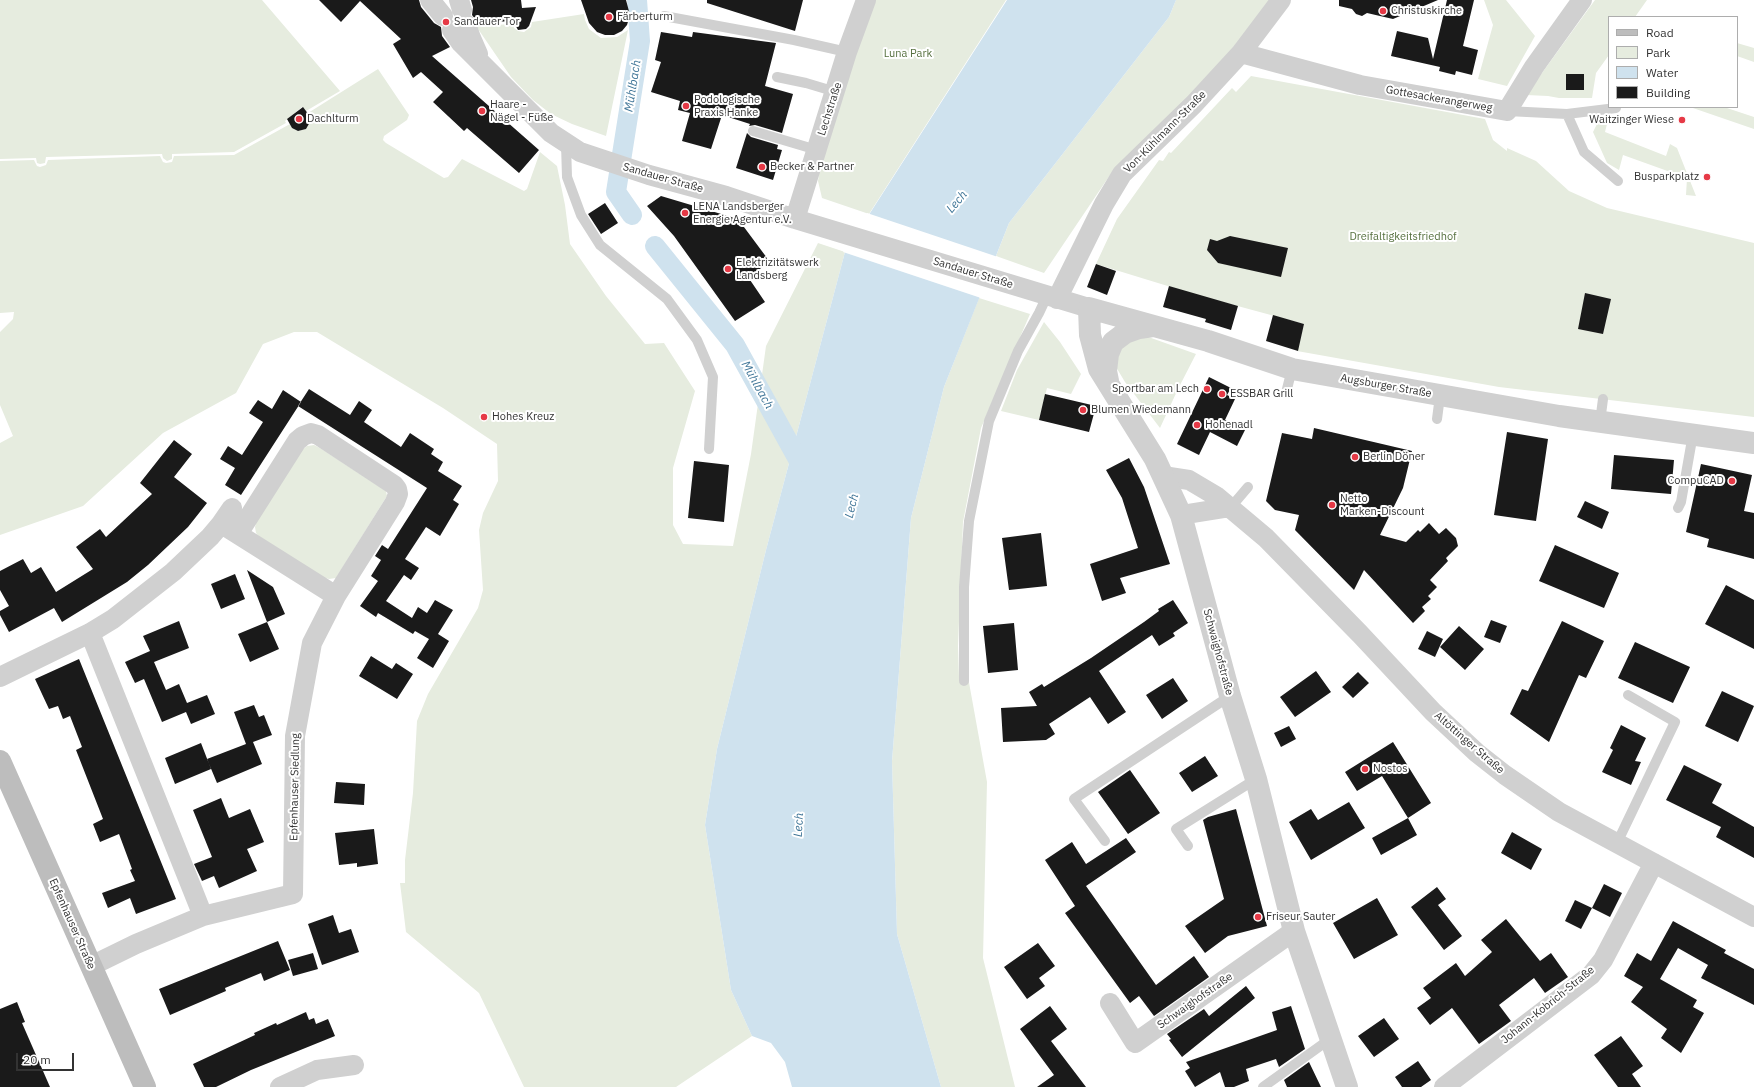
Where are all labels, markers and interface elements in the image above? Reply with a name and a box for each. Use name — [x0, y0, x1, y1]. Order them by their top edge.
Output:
place label: Christuskirche — [1391, 4, 1462, 18]
marker: Christuskirche — [1378, 6, 1388, 16]
place label: Färberturm — [617, 10, 673, 24]
marker: Färberturm — [604, 12, 614, 22]
place label: Sandauer Tor — [454, 15, 519, 29]
legend — [1608, 16, 1738, 108]
marker: Sandauer Tor — [441, 17, 451, 27]
text: Road — [1646, 25, 1674, 40]
text: Park — [1646, 45, 1670, 60]
park label: Luna Park — [884, 47, 932, 61]
water label: Mühlbach — [622, 59, 644, 113]
text: Water — [1646, 65, 1678, 80]
street label: Lechstraße — [815, 81, 845, 137]
street label: Gottesackerangerweg — [1385, 83, 1493, 115]
text: Building — [1646, 85, 1690, 100]
street label: Von-Kühlmann-Straße — [1121, 88, 1209, 176]
place label: Podologische Praxis Hanke — [694, 93, 760, 119]
place label: Haare - Nägel - Füße — [490, 98, 553, 124]
marker: Podologische Praxis Hanke — [681, 101, 691, 111]
marker: Haare - Nägel - Füße — [477, 106, 487, 116]
place label: Dachlturm — [307, 112, 359, 126]
place label: Waitzinger Wiese — [1589, 113, 1674, 127]
marker: Dachlturm — [294, 114, 304, 124]
marker: Waitzinger Wiese — [1677, 115, 1687, 125]
street label: Sandauer Straße — [621, 160, 705, 196]
place label: Becker & Partner — [770, 160, 854, 174]
marker: Becker & Partner — [757, 162, 767, 172]
place label: Busparkplatz — [1634, 170, 1699, 184]
marker: Busparkplatz — [1702, 172, 1712, 182]
water label: Lech — [944, 188, 970, 216]
place label: LENA Landsberger Energie Agentur e.V. — [693, 200, 792, 226]
marker: LENA Landsberger Energie Agentur e.V. — [680, 208, 690, 218]
park label: Dreifaltigkeitsfriedhof — [1349, 230, 1457, 244]
street label: Sandauer Straße — [931, 255, 1015, 291]
place label: Elektrizitätswerk Landsberg — [736, 256, 819, 282]
marker: Elektrizitätswerk Landsberg — [723, 264, 733, 274]
water label: Mühlbach — [738, 359, 776, 411]
street label: Augsburger Straße — [1339, 371, 1433, 401]
place label: Sportbar am Lech — [1112, 382, 1199, 396]
marker: Sportbar am Lech — [1202, 384, 1212, 394]
place label: ESSBAR Grill — [1230, 387, 1293, 401]
marker: ESSBAR Grill — [1217, 389, 1227, 399]
place label: Blumen Wiedemann — [1091, 403, 1191, 417]
marker: Blumen Wiedemann — [1078, 405, 1088, 415]
place label: Hohes Kreuz — [492, 410, 554, 424]
marker: Hohes Kreuz — [479, 412, 489, 422]
place label: Hohenadl — [1205, 418, 1253, 432]
marker: Hohenadl — [1192, 420, 1202, 430]
place label: Berlin Döner — [1363, 450, 1425, 464]
marker: Berlin Döner — [1350, 452, 1360, 462]
place label: CompuCAD — [1668, 474, 1724, 488]
marker: CompuCAD — [1727, 476, 1737, 486]
water label: Lech — [842, 492, 862, 520]
place label: Netto Marken-Discount — [1340, 492, 1425, 518]
marker: Netto Marken-Discount — [1327, 500, 1337, 510]
street label: Schwaighofstraße — [1200, 607, 1236, 697]
street label: Altöttinger Straße — [1431, 709, 1507, 777]
street label: Epfenhauser Siedlung — [287, 733, 303, 841]
place label: Nostos — [1373, 762, 1408, 776]
marker: Nostos — [1360, 764, 1370, 774]
water label: Lech — [791, 812, 807, 838]
street label: Epfenhauser Straße — [46, 876, 98, 972]
place label: Friseur Sauter — [1266, 910, 1335, 924]
marker: Friseur Sauter — [1253, 912, 1263, 922]
street label: Johann-Kobrich-Straße — [1499, 963, 1597, 1047]
street label: Schwaighofstraße — [1155, 970, 1235, 1032]
scale bar — [18, 1045, 76, 1071]
text: 20 m — [23, 1052, 51, 1067]

